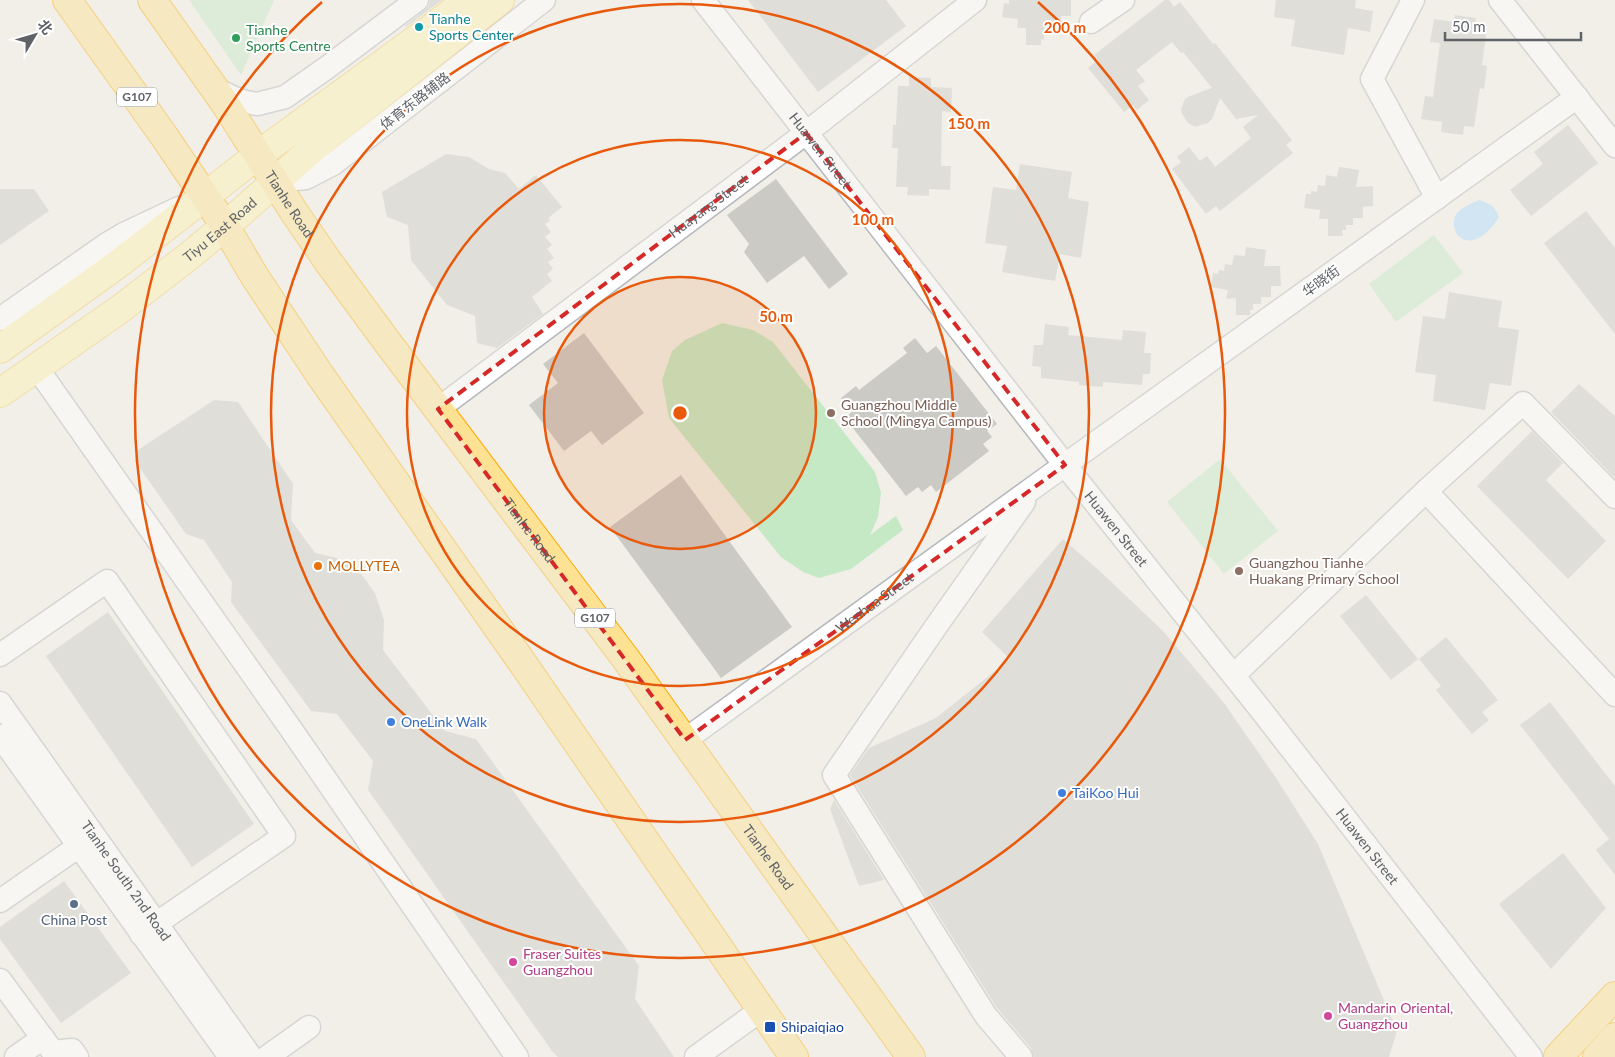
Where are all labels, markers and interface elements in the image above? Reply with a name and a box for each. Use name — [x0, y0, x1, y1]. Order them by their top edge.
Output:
north arrow — [10, 10, 60, 60]
place label: Tianhe Sports Center — [429, 10, 514, 43]
scale bar — [1445, 10, 1581, 42]
text: 北 — [35, 16, 57, 37]
text: 50 m — [1452, 17, 1486, 35]
text: 200 m — [1044, 18, 1086, 36]
place label: Tianhe Sports Centre — [246, 21, 331, 54]
marker: Tianhe Sports Center — [413, 21, 425, 33]
marker: Tianhe Sports Centre — [230, 32, 242, 44]
street label: 体育东路辅路 — [376, 68, 453, 133]
road number: G107 — [117, 88, 157, 106]
street label: Huawen Street — [786, 109, 856, 192]
text: 150 m — [948, 114, 990, 132]
street label: Tianhe Road — [262, 167, 318, 240]
street label: Huayang Street — [665, 171, 751, 241]
street label: Tiyu East Road — [180, 194, 260, 265]
text: 100 m — [852, 210, 894, 228]
street label: 华晓街 — [1299, 261, 1343, 300]
text: 50 m — [759, 307, 793, 325]
place label: Guangzhou Middle School (Mingya Campus) — [841, 396, 992, 429]
centre of rings — [671, 404, 689, 422]
marker: Guangzhou Middle School (Mingya Campus) — [825, 407, 837, 419]
street label: Huawen Street — [1081, 487, 1152, 570]
street label: Tianhe Road — [500, 494, 559, 566]
place label: Guangzhou Tianhe Huakang Primary School — [1249, 554, 1399, 587]
place label: MOLLYTEA — [328, 557, 400, 574]
marker: MOLLYTEA — [312, 560, 324, 572]
marker: Guangzhou Tianhe Huakang Primary School — [1233, 565, 1245, 577]
street label: Wenhua Street — [832, 568, 916, 636]
road number: G107 — [575, 608, 615, 628]
place label: OneLink Walk — [401, 713, 488, 730]
marker: OneLink Walk — [385, 716, 397, 728]
place label: TaiKoo Hui — [1072, 784, 1139, 801]
marker: TaiKoo Hui — [1056, 787, 1068, 799]
street label: Huawen Street — [1333, 805, 1403, 888]
street label: Tianhe South 2nd Road — [78, 817, 175, 944]
street label: Tianhe Road — [739, 821, 798, 893]
marker: China Post — [68, 898, 80, 910]
place label: China Post — [41, 911, 107, 928]
place label: Fraser Suites Guangzhou — [523, 945, 601, 978]
marker: Fraser Suites Guangzhou — [507, 956, 519, 968]
place label: Mandarin Oriental, Guangzhou — [1338, 999, 1453, 1032]
marker: Mandarin Oriental, Guangzhou — [1322, 1010, 1334, 1022]
place label: Shipaiqiao — [781, 1018, 844, 1035]
marker: Shipaiqiao — [763, 1020, 777, 1034]

